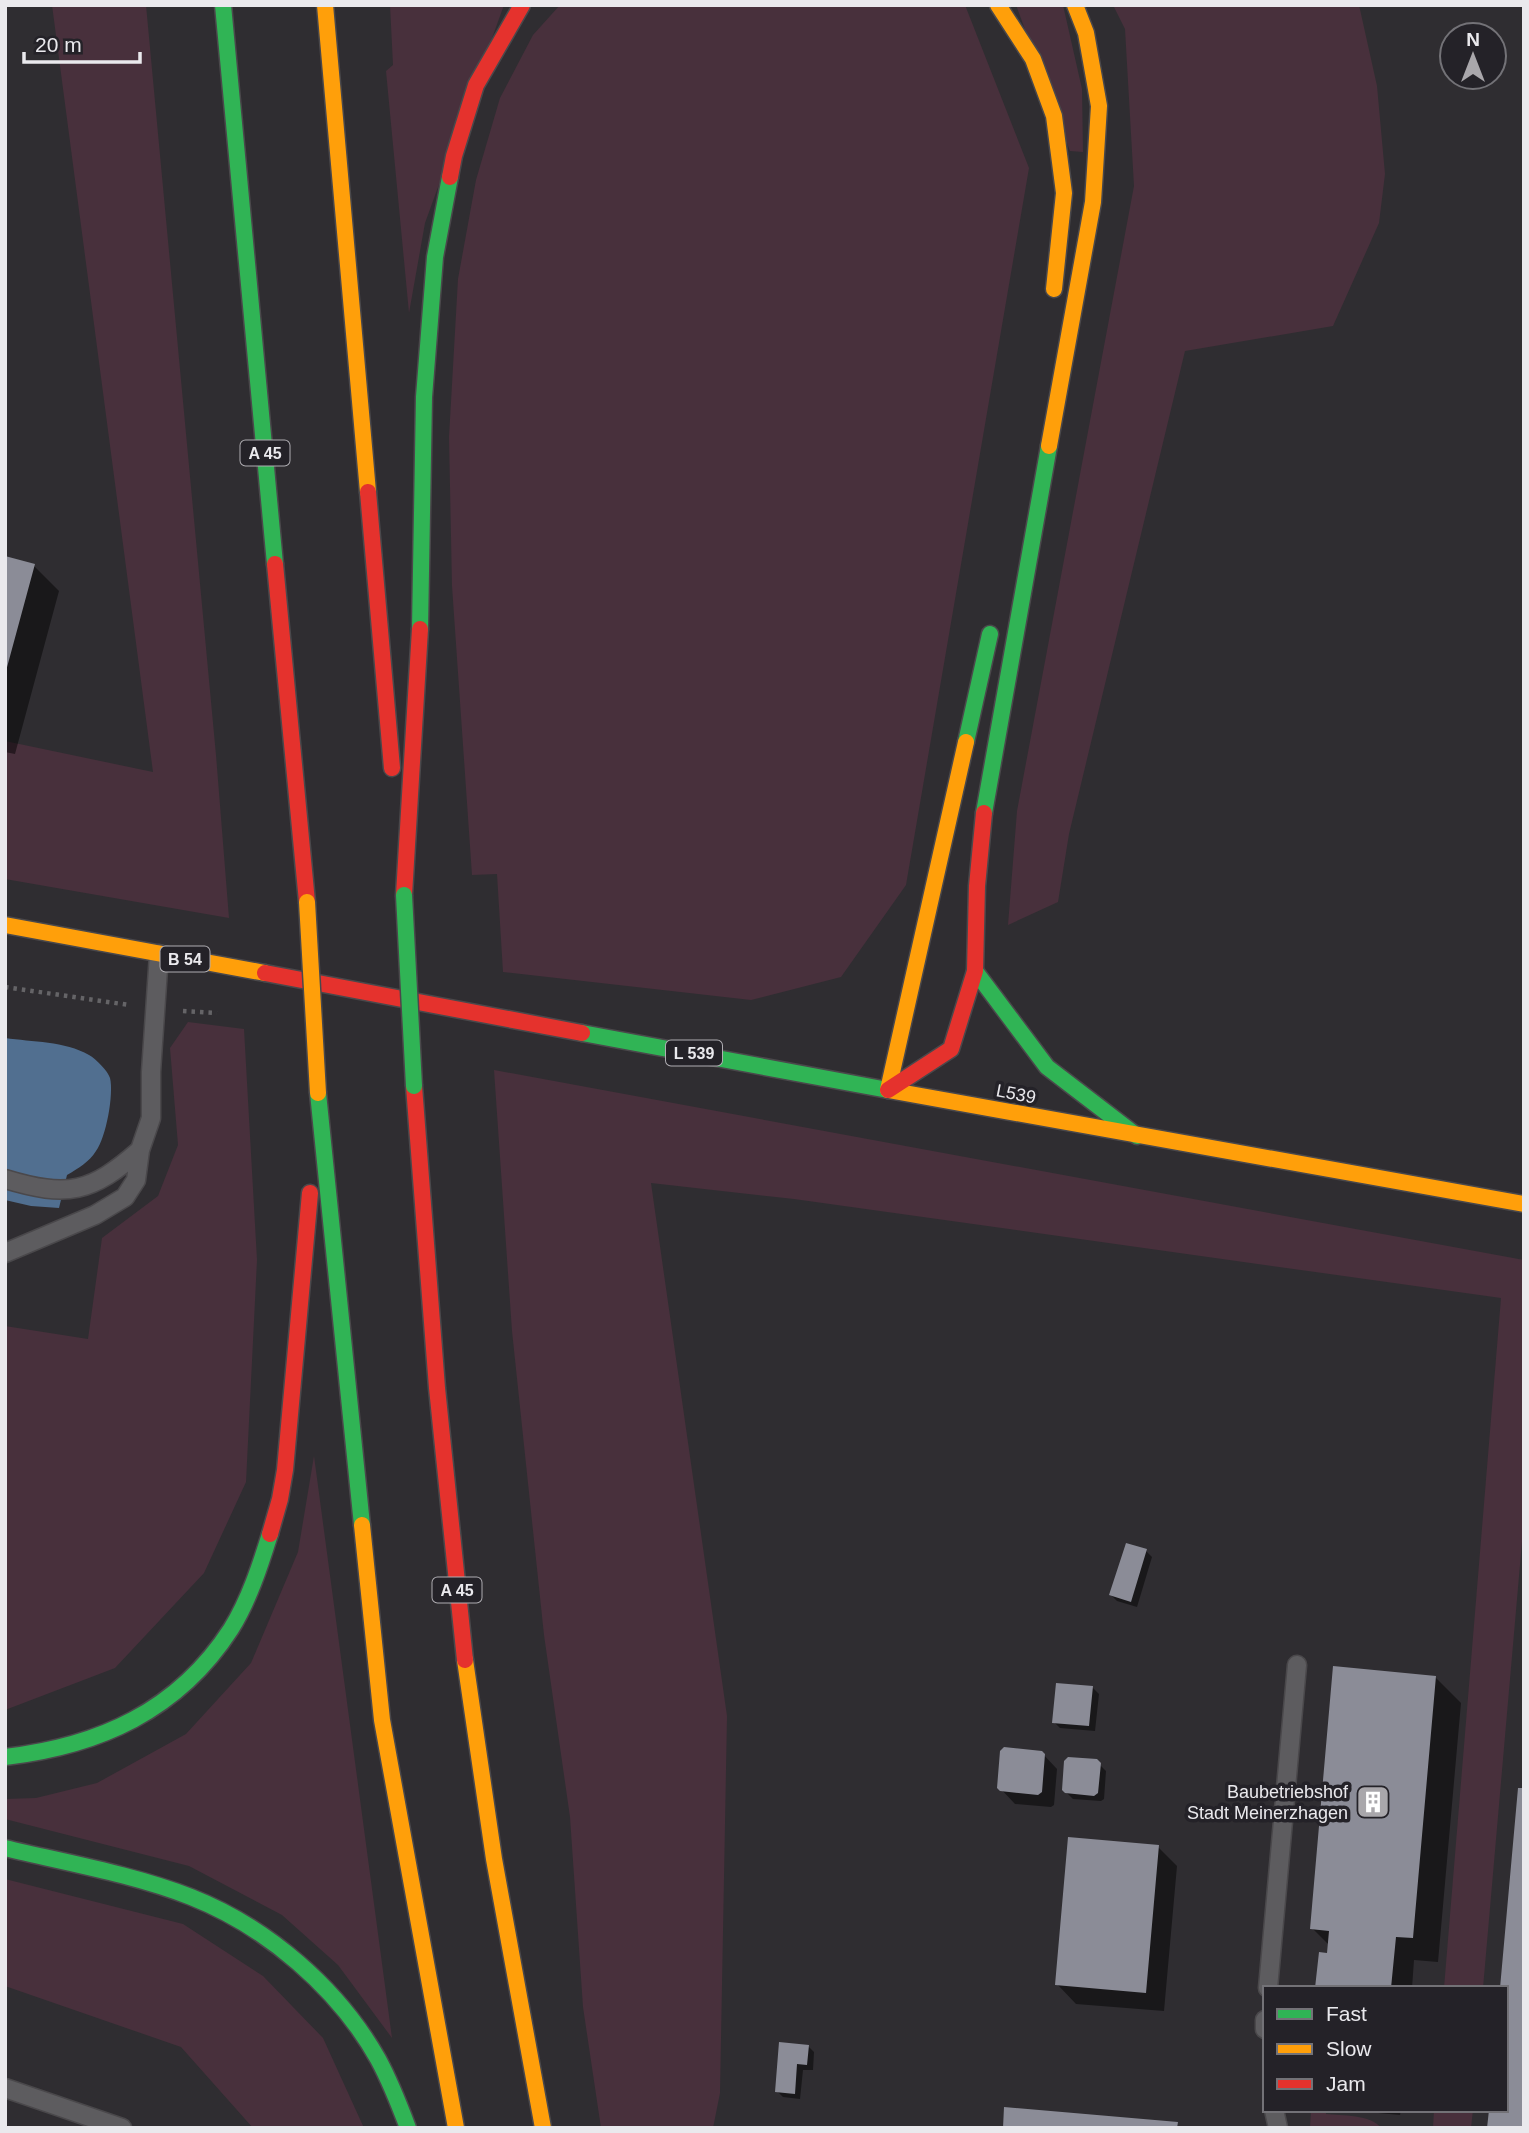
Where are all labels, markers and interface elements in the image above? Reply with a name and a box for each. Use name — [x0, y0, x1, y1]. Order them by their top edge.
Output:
scale bar — [24, 21, 140, 65]
north arrow — [1438, 21, 1508, 91]
text: N — [1466, 29, 1480, 50]
text: 20 m — [35, 33, 82, 56]
road number: A 45 — [240, 440, 290, 466]
road number: B 54 — [160, 946, 210, 972]
road number: L 539 — [666, 1040, 722, 1065]
street label: L539 — [994, 1080, 1038, 1108]
road number: A 45 — [433, 1578, 482, 1602]
place label: Baubetriebshof Stadt Meinerzhagen — [1187, 1782, 1349, 1823]
building icon: Baubetriebshof Stadt Meinerzhagen — [1354, 1783, 1392, 1821]
legend — [1263, 1986, 1508, 2112]
text: Fast — [1326, 2002, 1367, 2025]
text: Slow — [1326, 2037, 1372, 2060]
text: Jam — [1326, 2072, 1366, 2095]

